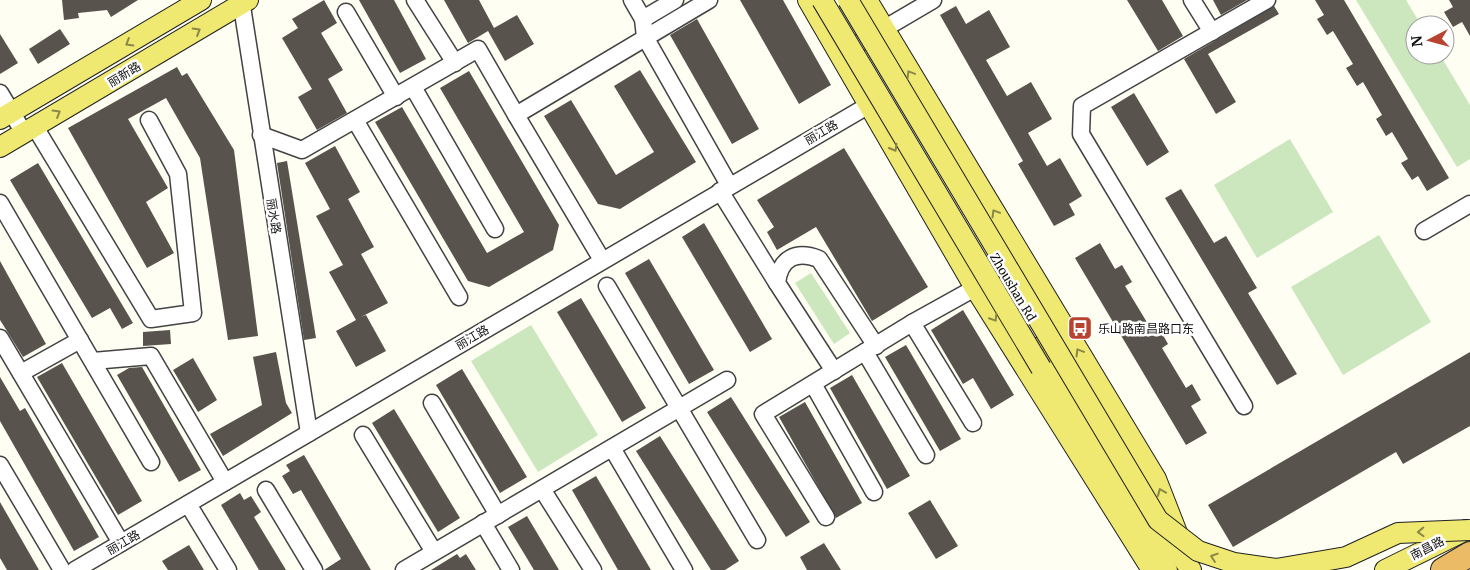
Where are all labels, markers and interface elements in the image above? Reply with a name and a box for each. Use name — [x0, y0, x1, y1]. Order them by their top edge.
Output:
north arrow — [1405, 15, 1455, 65]
one-way arrow — [191, 27, 200, 37]
text: N — [1408, 35, 1427, 48]
one-way arrow — [125, 36, 134, 46]
street label: 丽新路 — [105, 58, 143, 90]
one-way arrow — [907, 71, 917, 80]
one-way arrow — [52, 110, 61, 120]
street label: 丽江路 — [802, 117, 840, 147]
one-way arrow — [888, 143, 898, 152]
street label: 丽水路 — [264, 197, 284, 235]
one-way arrow — [991, 210, 1001, 219]
street label: Zhoushan Rd — [987, 250, 1039, 324]
one-way arrow — [988, 313, 998, 322]
bus stop icon: 乐山路南昌路口东 — [1067, 315, 1093, 341]
place label: 乐山路南昌路口东 — [1098, 321, 1194, 336]
street label: 丽江路 — [453, 322, 491, 352]
one-way arrow — [1075, 349, 1085, 358]
one-way arrow — [1157, 488, 1167, 497]
street label: 丽江路 — [104, 527, 142, 557]
one-way arrow — [1417, 527, 1425, 537]
street label: 南昌路 — [1408, 533, 1446, 563]
one-way arrow — [1210, 552, 1219, 562]

